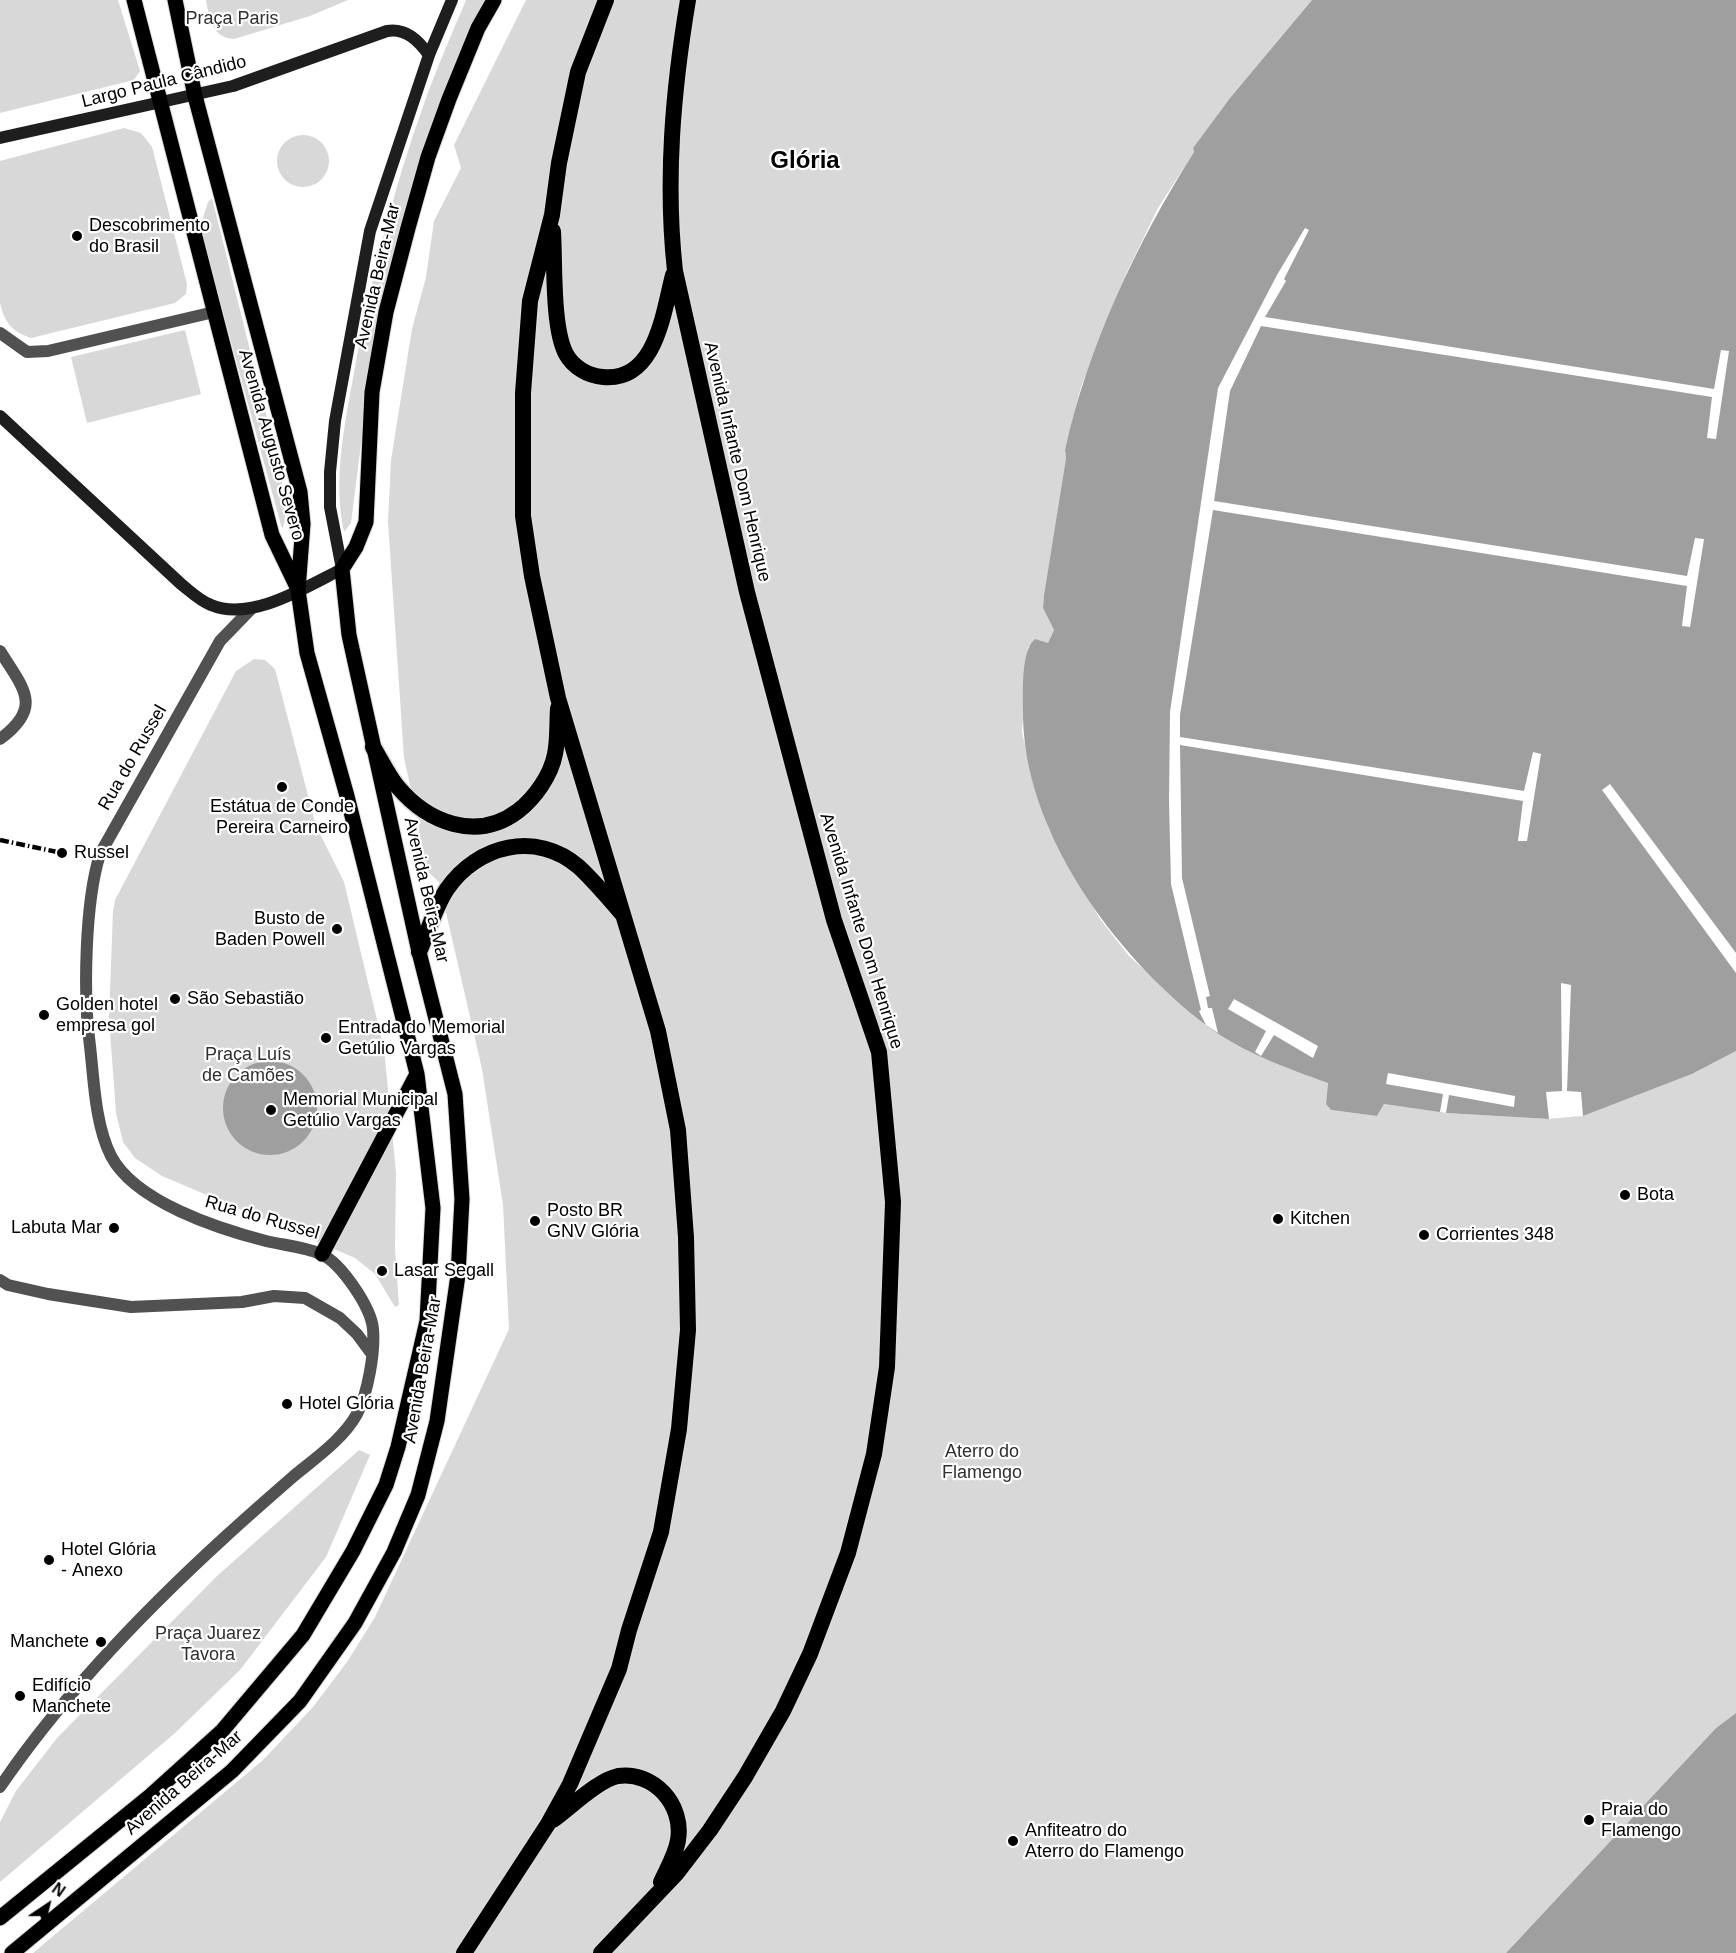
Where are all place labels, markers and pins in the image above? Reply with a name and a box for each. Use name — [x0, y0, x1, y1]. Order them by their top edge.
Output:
place label: Descobrimento do Brasil — [89, 215, 210, 258]
marker: Descobrimento do Brasil — [70, 229, 84, 243]
marker: Estátua de Conde Pereira Carneiro — [275, 780, 289, 794]
place label: Estátua de Conde Pereira Carneiro — [210, 796, 354, 838]
place label: Russel — [74, 842, 129, 864]
marker: Russel — [55, 846, 69, 860]
place label: Busto de Baden Powell — [215, 908, 325, 950]
marker: Busto de Baden Powell — [330, 922, 344, 936]
place label: São Sebastião — [187, 988, 304, 1010]
marker: São Sebastião — [168, 992, 182, 1006]
place label: Golden hotel empresa gol — [56, 994, 158, 1036]
marker: Golden hotel empresa gol — [37, 1008, 51, 1022]
place label: Entrada do Memorial Getúlio Vargas — [338, 1017, 505, 1060]
marker: Entrada do Memorial Getúlio Vargas — [319, 1031, 333, 1045]
place label: Memorial Municipal Getúlio Vargas — [283, 1089, 438, 1132]
marker: Memorial Municipal Getúlio Vargas — [264, 1103, 278, 1117]
place label: Bota — [1637, 1184, 1674, 1206]
marker: Bota — [1618, 1188, 1632, 1202]
place label: Posto BR GNV Glória — [547, 1200, 639, 1242]
place label: Kitchen — [1290, 1208, 1350, 1230]
marker: Kitchen — [1271, 1212, 1285, 1226]
marker: Posto BR GNV Glória — [528, 1214, 542, 1228]
place label: Labuta Mar — [11, 1217, 102, 1239]
marker: Labuta Mar — [107, 1221, 121, 1235]
place label: Corrientes 348 — [1436, 1224, 1554, 1246]
marker: Corrientes 348 — [1417, 1228, 1431, 1242]
place label: Lasar Segall — [394, 1260, 494, 1282]
marker: Lasar Segall — [375, 1264, 389, 1278]
place label: Hotel Glória — [299, 1393, 394, 1415]
marker: Hotel Glória — [280, 1397, 294, 1411]
place label: Hotel Glória - Anexo — [61, 1539, 156, 1582]
marker: Hotel Glória - Anexo — [42, 1553, 56, 1567]
place label: Manchete — [10, 1631, 89, 1653]
marker: Manchete — [94, 1635, 108, 1649]
place label: Edifício Manchete — [32, 1675, 111, 1718]
marker: Edifício Manchete — [13, 1689, 27, 1703]
place label: Praia do Flamengo — [1601, 1799, 1681, 1842]
marker: Praia do Flamengo — [1582, 1813, 1596, 1827]
place label: Anfiteatro do Aterro do Flamengo — [1025, 1820, 1184, 1862]
marker: Anfiteatro do Aterro do Flamengo — [1006, 1834, 1020, 1848]

